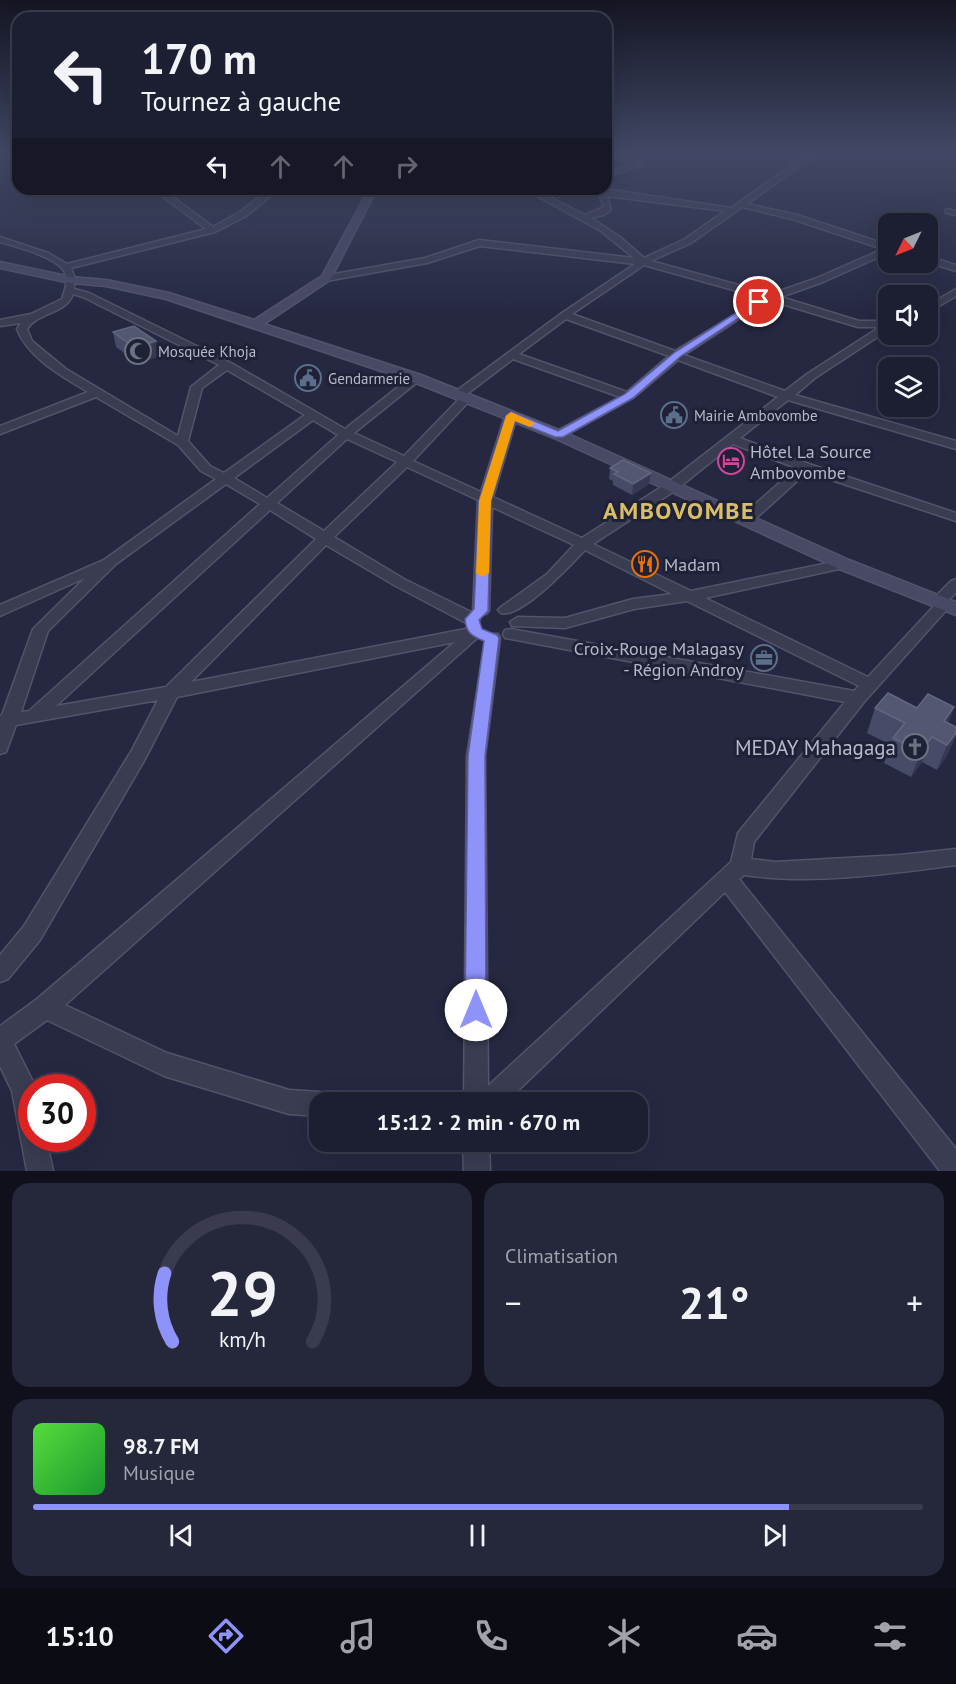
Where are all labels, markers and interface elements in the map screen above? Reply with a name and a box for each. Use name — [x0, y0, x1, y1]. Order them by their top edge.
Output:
text: 170 m — [141, 31, 257, 86]
icon: left — [42, 36, 120, 114]
text: Tournez à gauche — [141, 84, 341, 118]
icon: left — [201, 150, 234, 183]
icon: ahead — [264, 150, 297, 183]
icon: ahead — [327, 150, 360, 183]
icon: right — [390, 150, 423, 183]
north arrow — [878, 213, 938, 273]
map controls — [878, 213, 938, 417]
pin — [733, 276, 784, 327]
icon: arrive — [742, 285, 775, 318]
button: sound — [878, 285, 938, 345]
mosque icon: Mosquée Khoja — [123, 336, 153, 366]
place label: Mosquée Khoja — [158, 342, 256, 361]
button: layers — [878, 357, 938, 417]
public building icon: Gendarmerie — [293, 363, 323, 393]
place label: Gendarmerie — [328, 369, 410, 388]
public building icon: Mairie Ambovombe — [659, 400, 689, 430]
place label: Mairie Ambovombe — [694, 406, 818, 425]
place label: Hôtel La Source Ambovombe — [750, 440, 871, 484]
hotel icon: Hôtel La Source Ambovombe — [716, 446, 746, 476]
district label: AMBOVOMBE — [603, 495, 755, 526]
restaurant icon: Madam — [630, 549, 660, 579]
place label: Madam — [664, 553, 720, 576]
place label: Croix-Rouge Malagasy - Région Androy — [574, 637, 745, 681]
office icon: Croix-Rouge Malagasy - Région Androy — [749, 643, 779, 673]
church icon: MEDAY Mahagaga — [900, 732, 930, 762]
place label: MEDAY Mahagaga — [735, 734, 896, 761]
position arrow — [444, 978, 508, 1042]
speed limit sign: 30 — [18, 1074, 96, 1152]
text: 15:12 · 2 min · 670 m — [377, 1108, 580, 1136]
text: Climatisation — [505, 1243, 618, 1269]
text: 29 — [207, 1252, 277, 1333]
text: 21° — [679, 1273, 749, 1331]
text: − — [505, 1281, 522, 1324]
text: + — [906, 1281, 923, 1324]
text: km/h — [218, 1325, 265, 1353]
text: 98.7 FM — [123, 1432, 199, 1460]
text: Musique — [123, 1460, 195, 1486]
icon: previous — [165, 1519, 198, 1552]
icon: pause — [461, 1519, 494, 1552]
icon: next — [758, 1519, 791, 1552]
icon: directions — [205, 1615, 247, 1657]
icon: music — [337, 1615, 379, 1657]
icon: phone — [470, 1615, 512, 1657]
icon: climate — [603, 1615, 645, 1657]
icon: car — [736, 1615, 778, 1657]
icon: filters — [869, 1615, 911, 1657]
text: 15:10 — [45, 1619, 114, 1653]

